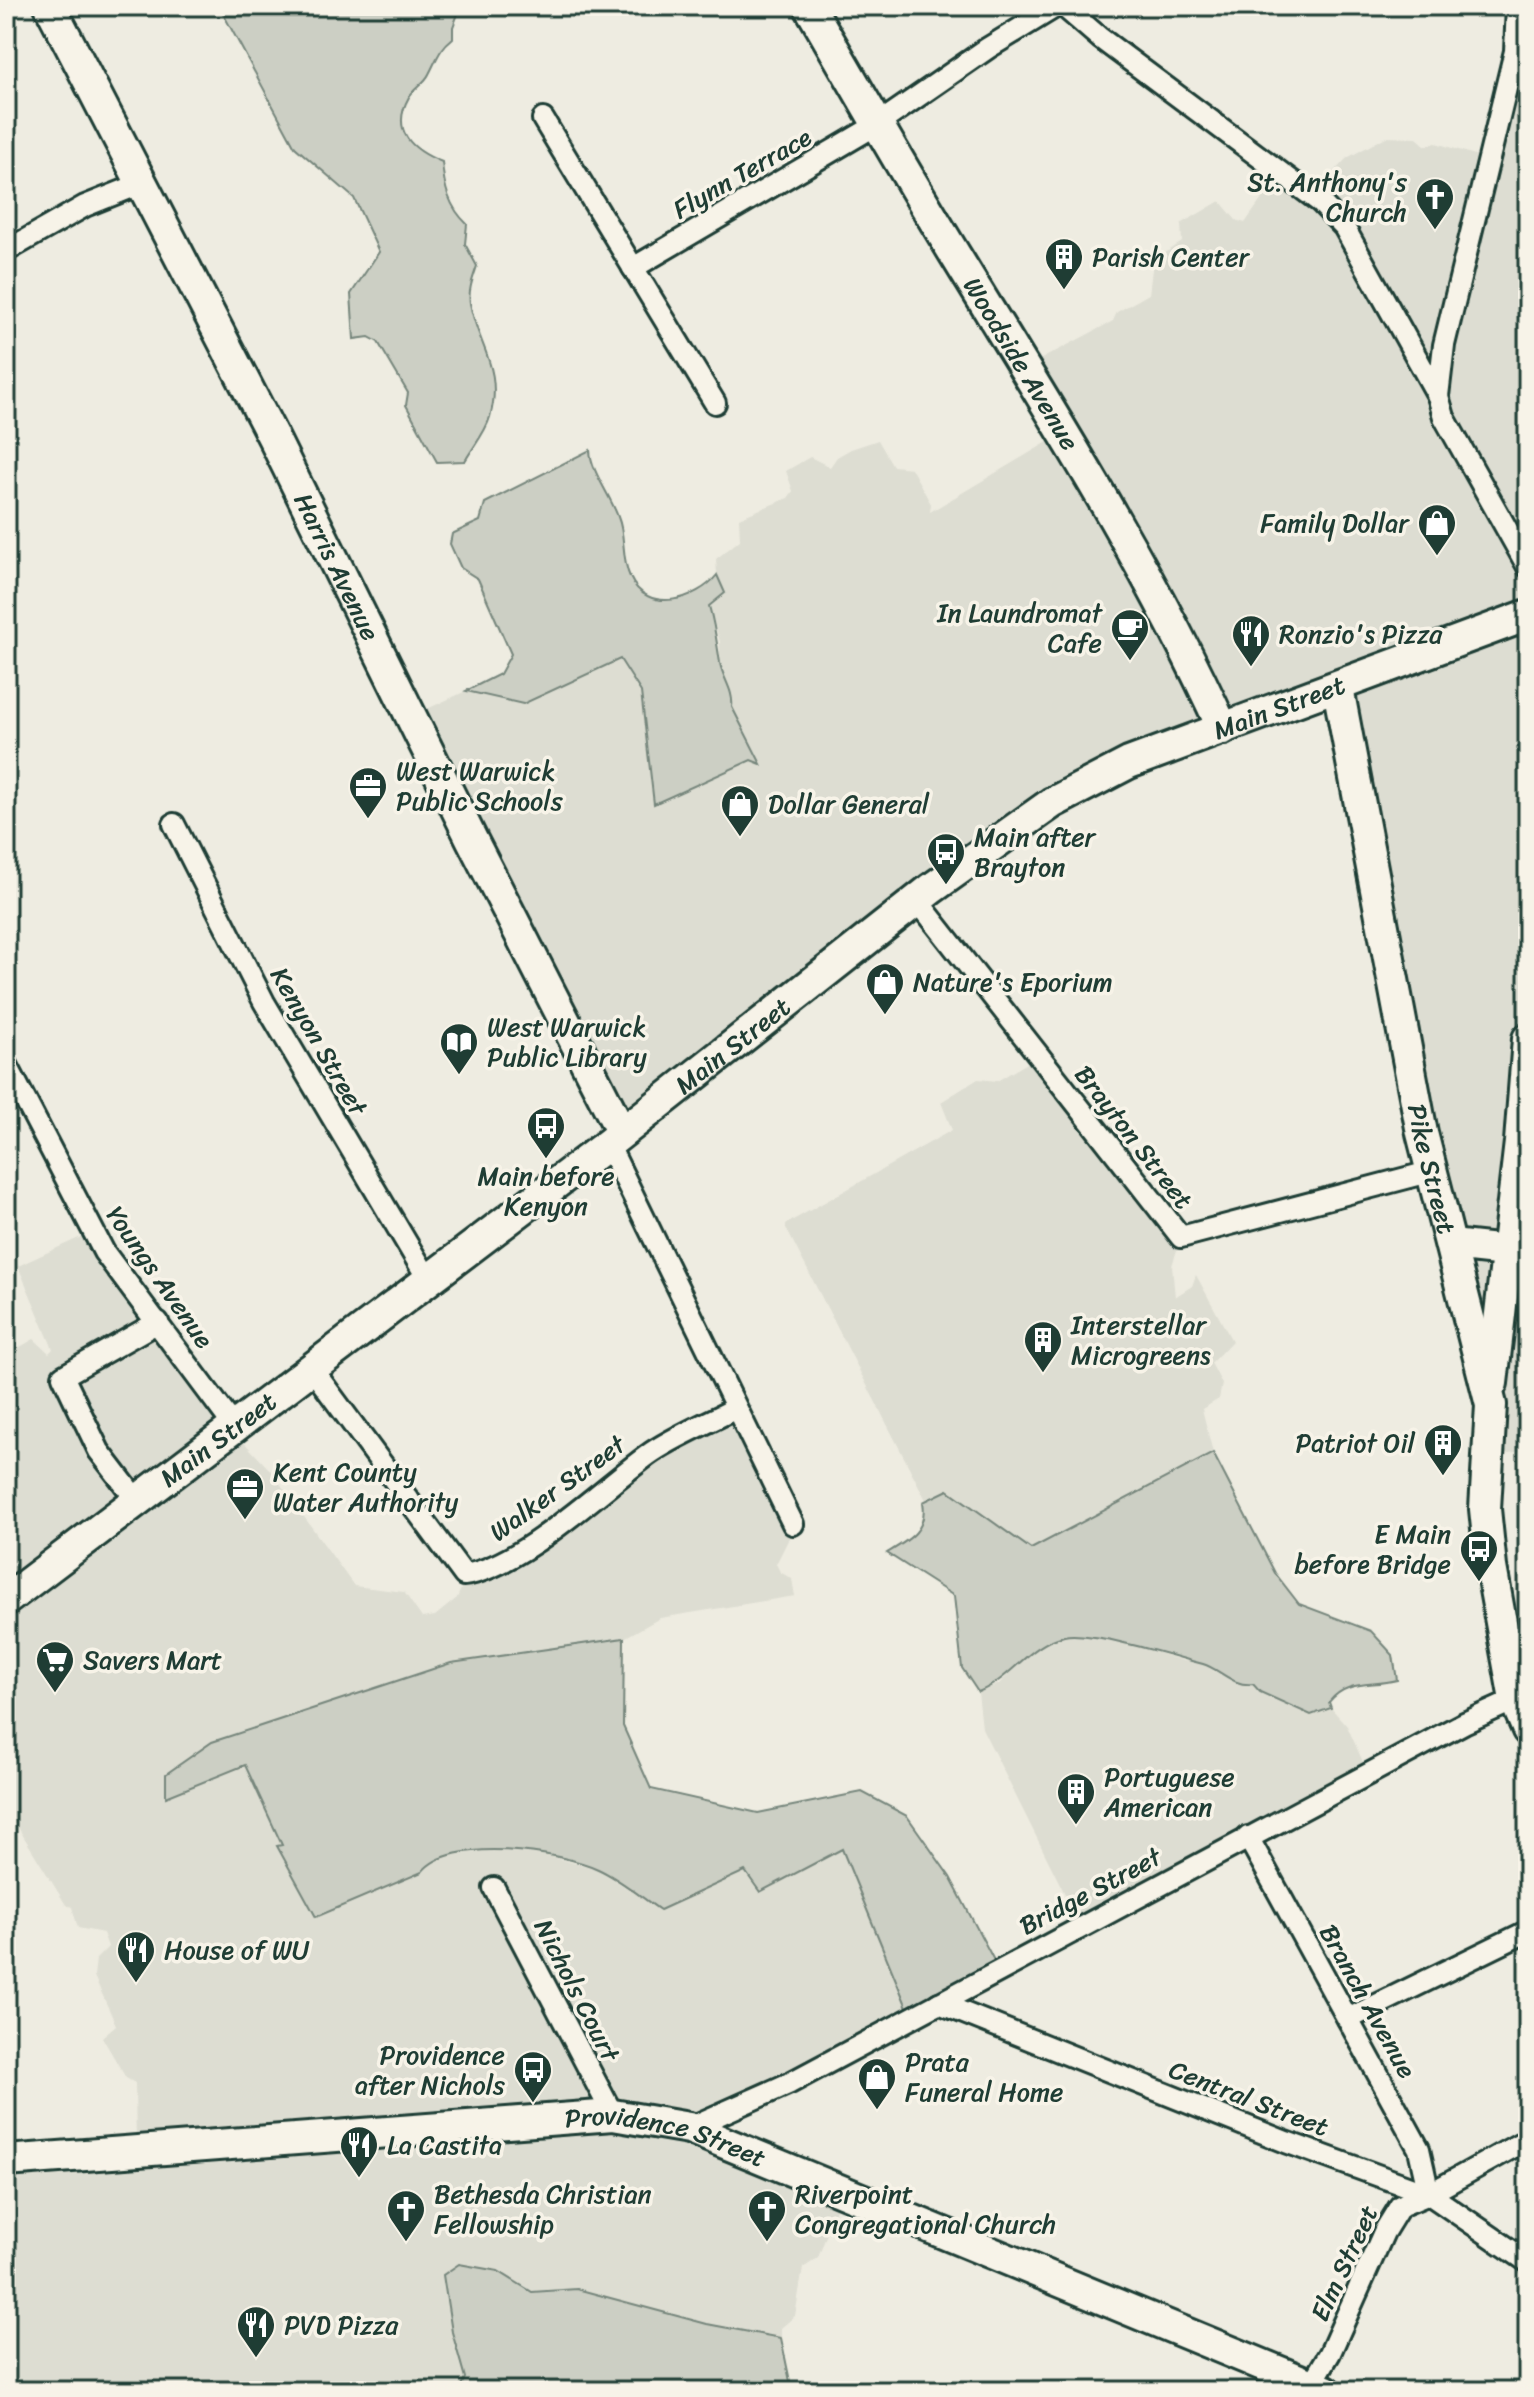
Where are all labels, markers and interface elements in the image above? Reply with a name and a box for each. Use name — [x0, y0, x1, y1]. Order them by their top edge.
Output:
street label: Flynn Terrace — [664, 114, 821, 232]
place label: St. Anthony's Church — [1247, 159, 1408, 235]
church icon: St. Anthony's Church — [1414, 176, 1456, 231]
place label: Parish Center — [1092, 234, 1251, 280]
building icon: Parish Center — [1043, 236, 1085, 291]
street label: Woodside Avenue — [951, 268, 1092, 460]
street label: Harris Avenue — [281, 485, 393, 649]
place label: Family Dollar — [1260, 500, 1410, 546]
shop icon: Family Dollar — [1416, 502, 1458, 557]
place label: In Laundromat Cafe — [936, 590, 1104, 666]
cafe icon: In Laundromat Cafe — [1109, 607, 1151, 662]
place label: Ronzio's Pizza — [1279, 611, 1443, 657]
restaurant icon: Ronzio's Pizza — [1230, 613, 1272, 668]
street label: Main Street — [1206, 662, 1352, 753]
place label: West Warwick Public Schools — [396, 748, 564, 824]
office icon: West Warwick Public Schools — [347, 765, 389, 820]
place label: Dollar General — [768, 781, 930, 827]
shop icon: Dollar General — [719, 783, 761, 838]
place label: Main after Brayton — [974, 814, 1097, 890]
bus stop icon: Main after Brayton — [925, 831, 967, 886]
street label: Kenyon Street — [258, 958, 381, 1125]
place label: Nature's Eporium — [913, 959, 1113, 1005]
shop icon: Nature's Eporium — [864, 961, 906, 1016]
street label: Main Street — [664, 985, 801, 1106]
place label: West Warwick Public Library — [487, 1004, 647, 1080]
library icon: West Warwick Public Library — [438, 1021, 480, 1076]
street label: Brayton Street — [1062, 1054, 1206, 1220]
street label: Pike Street — [1394, 1100, 1470, 1239]
bus stop icon: Main before Kenyon — [525, 1105, 567, 1160]
place label: Main before Kenyon — [477, 1153, 615, 1229]
street label: Youngs Avenue — [93, 1196, 227, 1359]
place label: Interstellar Microgreens — [1070, 1302, 1211, 1378]
building icon: Interstellar Microgreens — [1022, 1319, 1064, 1374]
street label: Main Street — [149, 1379, 287, 1499]
place label: Patriot Oil — [1295, 1420, 1416, 1466]
street label: Walker Street — [479, 1422, 636, 1554]
building icon: Patriot Oil — [1422, 1422, 1464, 1477]
place label: Kent County Water Authority — [273, 1449, 459, 1525]
office icon: Kent County Water Authority — [224, 1466, 266, 1521]
place label: E Main before Bridge — [1294, 1511, 1451, 1587]
bus stop icon: E Main before Bridge — [1458, 1528, 1500, 1583]
place label: Savers Mart — [83, 1637, 222, 1683]
supermarket icon: Savers Mart — [34, 1639, 76, 1694]
place label: Portuguese American — [1103, 1754, 1235, 1830]
building icon: Portuguese American — [1055, 1771, 1097, 1826]
street label: Bridge Street — [1010, 1833, 1171, 1948]
street label: Nichols Court — [521, 1910, 633, 2071]
street label: Branch Avenue — [1307, 1915, 1430, 2087]
place label: House of WU — [164, 1927, 310, 1973]
restaurant icon: House of WU — [115, 1929, 157, 1984]
place label: Providence after Nichols — [355, 2032, 505, 2108]
place label: Prata Funeral Home — [905, 2039, 1063, 2115]
street label: Central Street — [1162, 2046, 1336, 2150]
bus stop icon: Providence after Nichols — [512, 2049, 554, 2104]
shop icon: Prata Funeral Home — [856, 2056, 898, 2111]
street label: Providence Street — [563, 2092, 773, 2180]
place label: La Castita — [387, 2122, 502, 2168]
restaurant icon: La Castita — [338, 2124, 380, 2179]
place label: Bethesda Christian Fellowship — [434, 2171, 652, 2247]
place label: Riverpoint Congregational Church — [795, 2171, 1056, 2247]
church icon: Bethesda Christian Fellowship — [385, 2188, 427, 2243]
church icon: Riverpoint Congregational Church — [746, 2188, 788, 2243]
street label: Elm Street — [1297, 2197, 1391, 2329]
place label: PVD Pizza — [284, 2302, 399, 2348]
restaurant icon: PVD Pizza — [235, 2304, 277, 2359]

